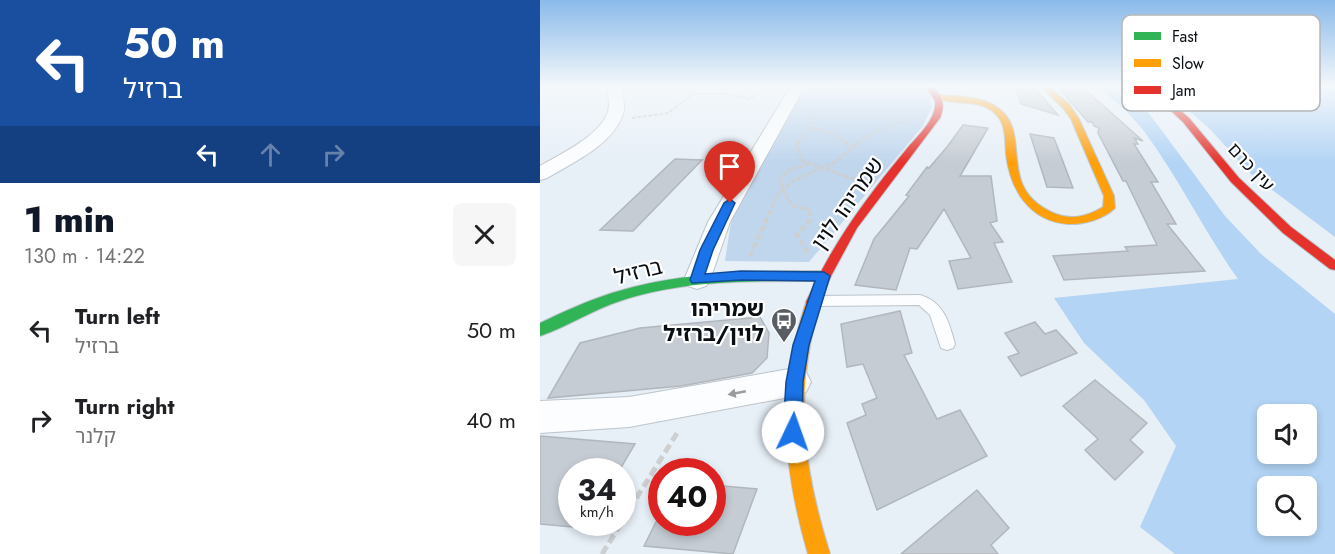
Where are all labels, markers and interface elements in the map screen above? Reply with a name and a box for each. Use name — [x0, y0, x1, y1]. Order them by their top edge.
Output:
text: 50 m — [123, 13, 225, 74]
legend — [1122, 15, 1320, 111]
icon: left — [24, 24, 102, 102]
text: Fast — [1172, 25, 1198, 48]
text: Slow — [1172, 52, 1204, 75]
text: ברזיל — [123, 69, 183, 108]
text: Jam — [1170, 79, 1196, 102]
street label: עין כרם — [1222, 137, 1280, 197]
icon: left — [191, 138, 224, 171]
icon: ahead — [254, 138, 287, 171]
icon: right — [317, 138, 350, 171]
pin — [704, 141, 755, 203]
icon: arrive — [713, 150, 746, 183]
street label: שמריהו לוין — [803, 150, 891, 256]
text: 1 min — [24, 193, 115, 245]
button: close — [453, 203, 516, 266]
text: 130 m · 14:22 — [24, 242, 145, 271]
street label: ברזיל — [610, 250, 666, 292]
place label: שמריהו לוין/ברזיל — [663, 292, 764, 349]
text: Turn left — [75, 300, 160, 332]
bus stop icon: שמריהו לוין/ברזיל — [769, 306, 799, 344]
icon: left — [24, 314, 57, 347]
text: 50 m — [467, 314, 516, 346]
text: ברזיל — [75, 332, 119, 361]
one-way arrow — [728, 389, 747, 398]
text: Turn right — [75, 390, 175, 422]
position arrow — [761, 400, 825, 464]
icon: right — [24, 404, 57, 437]
text: 40 m — [466, 404, 516, 436]
map controls — [1257, 404, 1317, 536]
button: sound — [1257, 404, 1317, 464]
text: קלנר — [75, 422, 116, 451]
speed limit sign: 40 — [648, 458, 726, 536]
text: 34 — [577, 468, 617, 511]
button: search — [1257, 476, 1317, 536]
text: km/h — [580, 501, 614, 523]

